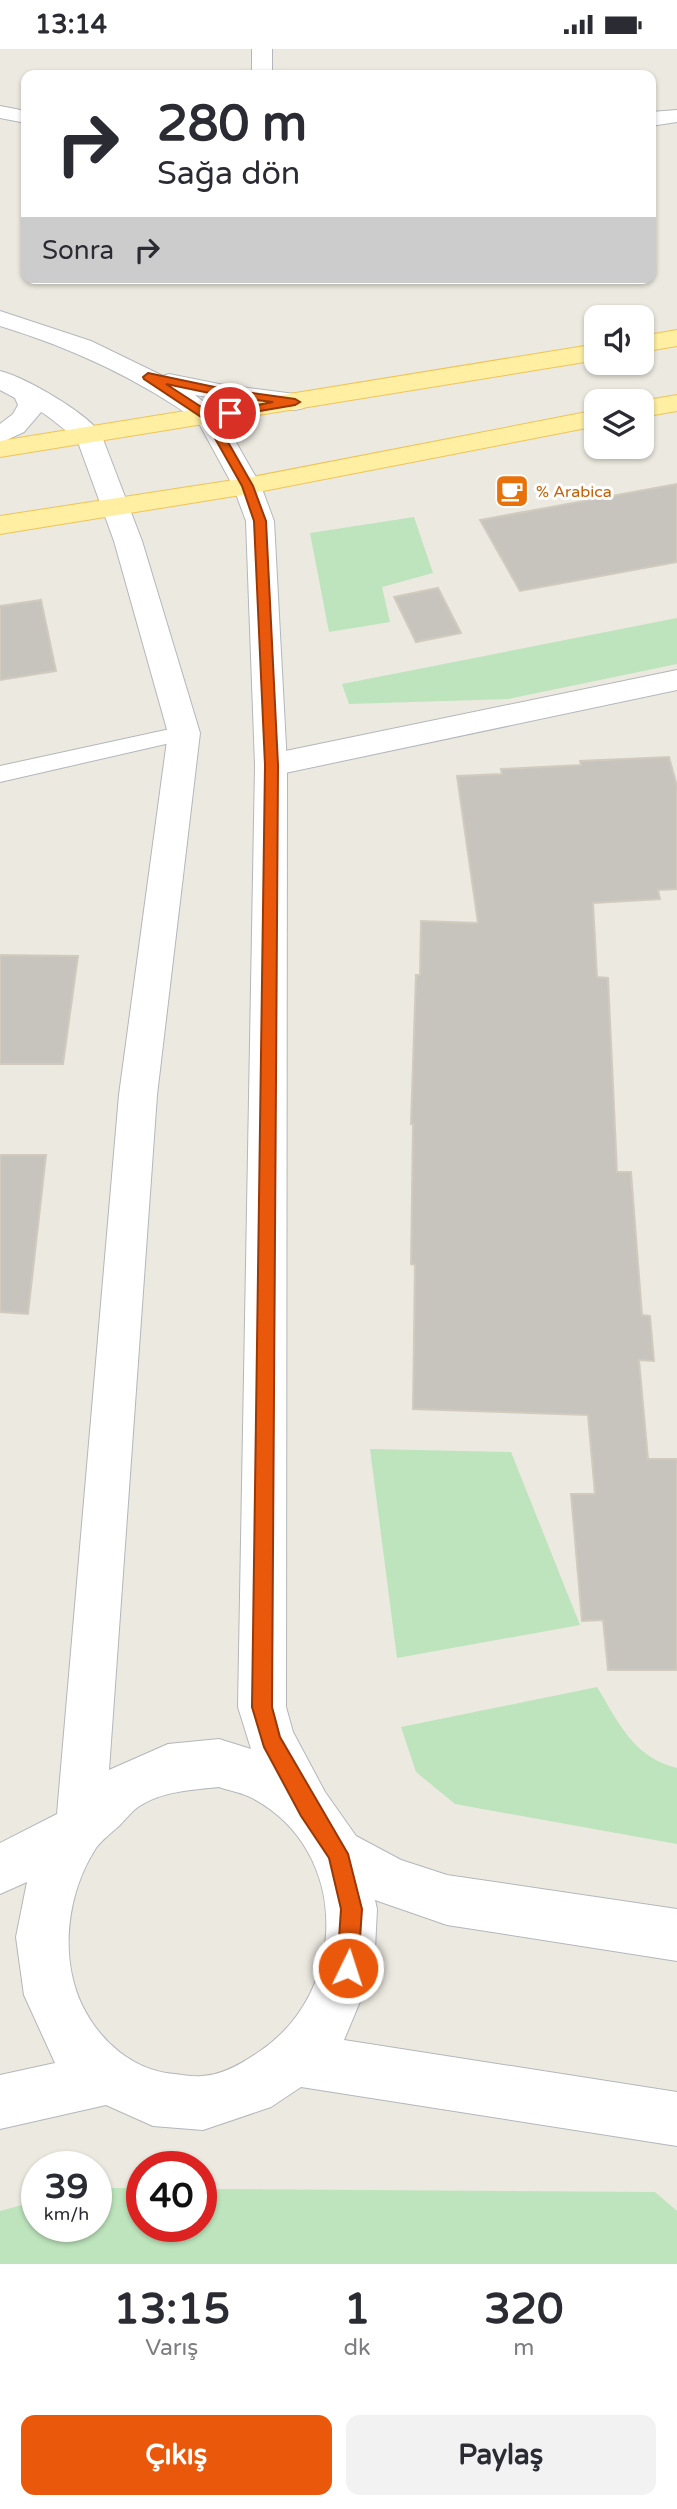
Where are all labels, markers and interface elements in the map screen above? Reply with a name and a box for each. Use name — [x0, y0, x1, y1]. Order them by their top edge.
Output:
text: 13:14 — [35, 9, 107, 40]
text: 280 m — [157, 95, 307, 154]
icon: right — [42, 98, 133, 189]
text: Sağa dön — [157, 155, 300, 193]
icon: right — [128, 231, 166, 269]
text: Sonra — [42, 235, 114, 266]
map controls — [584, 305, 654, 459]
button: sound — [584, 305, 654, 375]
pin — [200, 383, 260, 443]
button: layers — [584, 389, 654, 459]
icon: arrive — [211, 394, 249, 432]
cafe icon: % Arabica — [493, 472, 531, 510]
place label: % Arabica — [536, 482, 612, 502]
position arrow — [311, 1931, 385, 2005]
speed limit sign: 40 — [126, 2151, 217, 2242]
text: 39 — [45, 2166, 88, 2208]
text: km/h — [44, 2203, 89, 2225]
text: 13:15 — [114, 2284, 230, 2335]
text: 1 — [344, 2284, 370, 2335]
text: 320 — [484, 2284, 563, 2335]
text: Varış — [145, 2334, 198, 2362]
text: dk — [344, 2334, 371, 2362]
text: m — [513, 2334, 534, 2362]
button: Çıkış — [21, 2415, 332, 2495]
button: Paylaş — [346, 2415, 656, 2495]

